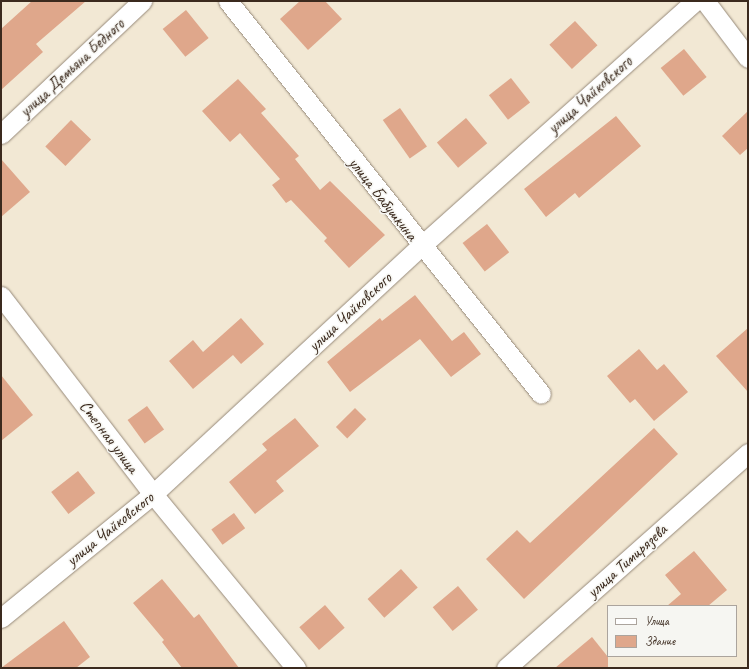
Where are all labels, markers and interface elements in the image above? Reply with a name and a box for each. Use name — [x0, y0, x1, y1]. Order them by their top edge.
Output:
street label: улица Демьяна Бедного — [16, 15, 128, 121]
street label: улица Чайковского — [544, 52, 636, 138]
street label: улица Бабушкина — [344, 153, 422, 245]
street label: улица Чайковского — [304, 268, 396, 356]
street label: Степная улица — [75, 397, 143, 477]
street label: улица Чайковского — [62, 487, 158, 571]
street label: улица Тимирязева — [583, 520, 671, 602]
legend — [607, 605, 737, 657]
text: Улица — [645, 613, 669, 629]
text: Здание — [645, 633, 675, 649]

